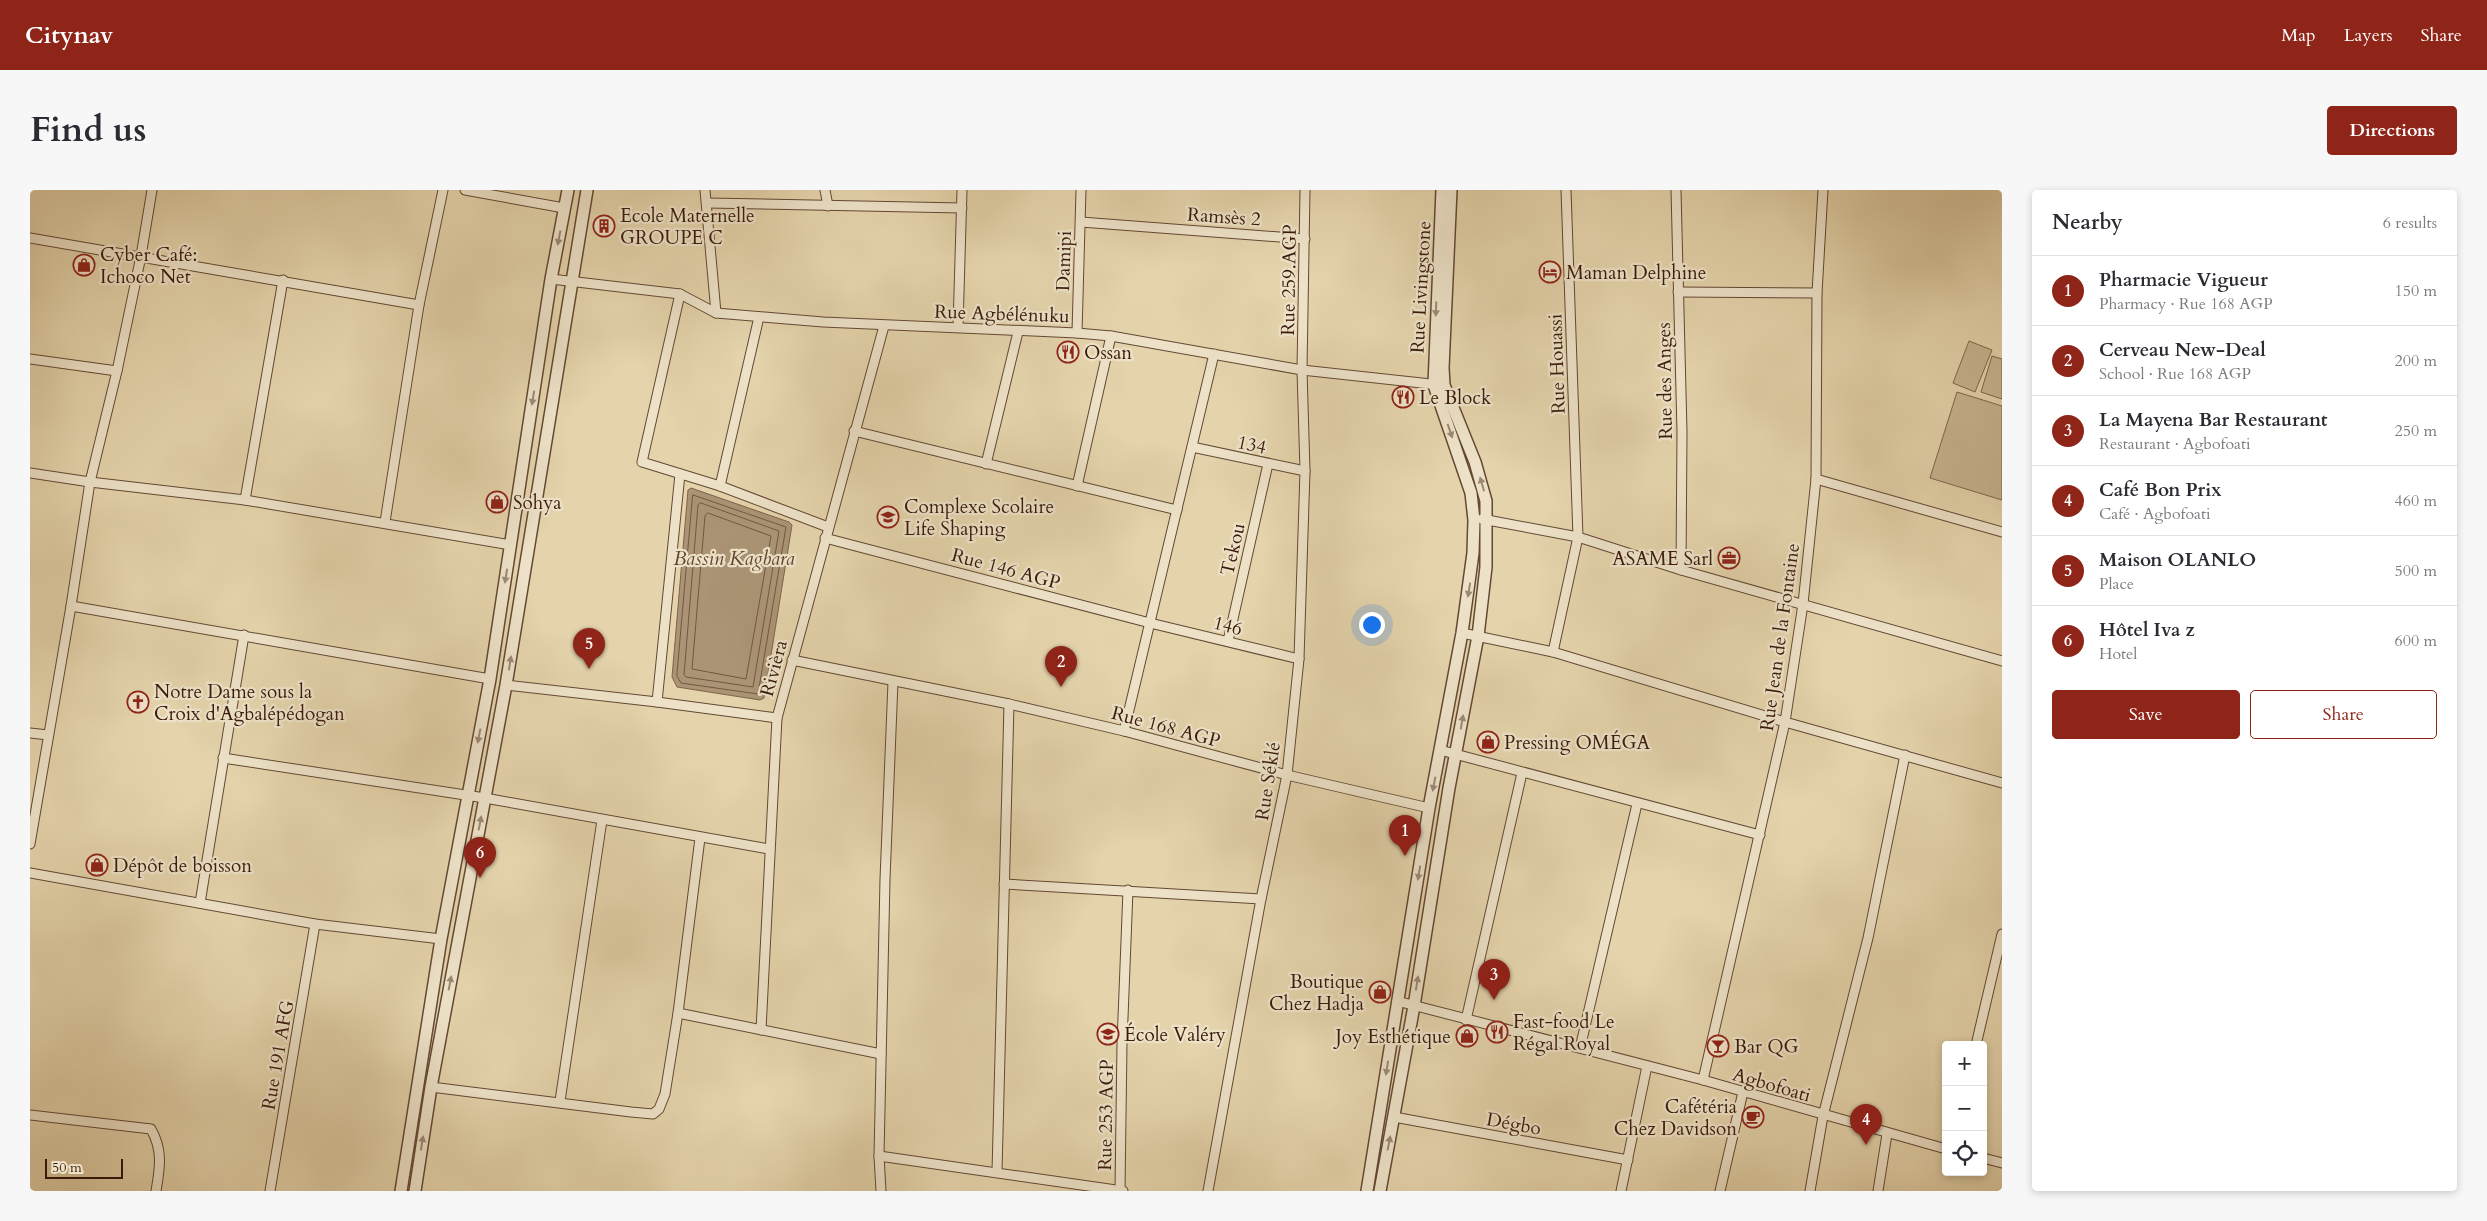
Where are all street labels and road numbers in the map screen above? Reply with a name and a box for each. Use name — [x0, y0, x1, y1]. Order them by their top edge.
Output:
street label: Ramsès 2 — [1186, 201, 1262, 233]
street label: Rue Livingstone — [1405, 220, 1437, 354]
street label: Rue 259.AGP — [1275, 224, 1303, 336]
street label: Damipi — [1050, 230, 1078, 292]
street label: Rue Agbélénuku — [934, 299, 1070, 329]
street label: Rue Houassi — [1542, 313, 1572, 414]
street label: Rue des Anges — [1651, 322, 1679, 440]
street label: 134 — [1235, 429, 1269, 461]
street label: Tekou — [1214, 520, 1252, 578]
street label: Rue 146 AGP — [949, 542, 1063, 596]
street label: Rue Jean de la Fontaine — [1754, 542, 1806, 733]
street label: 146 — [1210, 610, 1245, 642]
street label: Rivièra — [754, 637, 794, 699]
street label: Rue 168 AGP — [1109, 700, 1223, 754]
street label: Rue Séklé — [1249, 740, 1287, 822]
street label: Rue 191 AFG — [256, 998, 300, 1112]
street label: Rue 253 AGP — [1092, 1059, 1120, 1171]
street label: Agbofoati — [1730, 1061, 1814, 1109]
street label: Dégbo — [1484, 1106, 1543, 1142]

